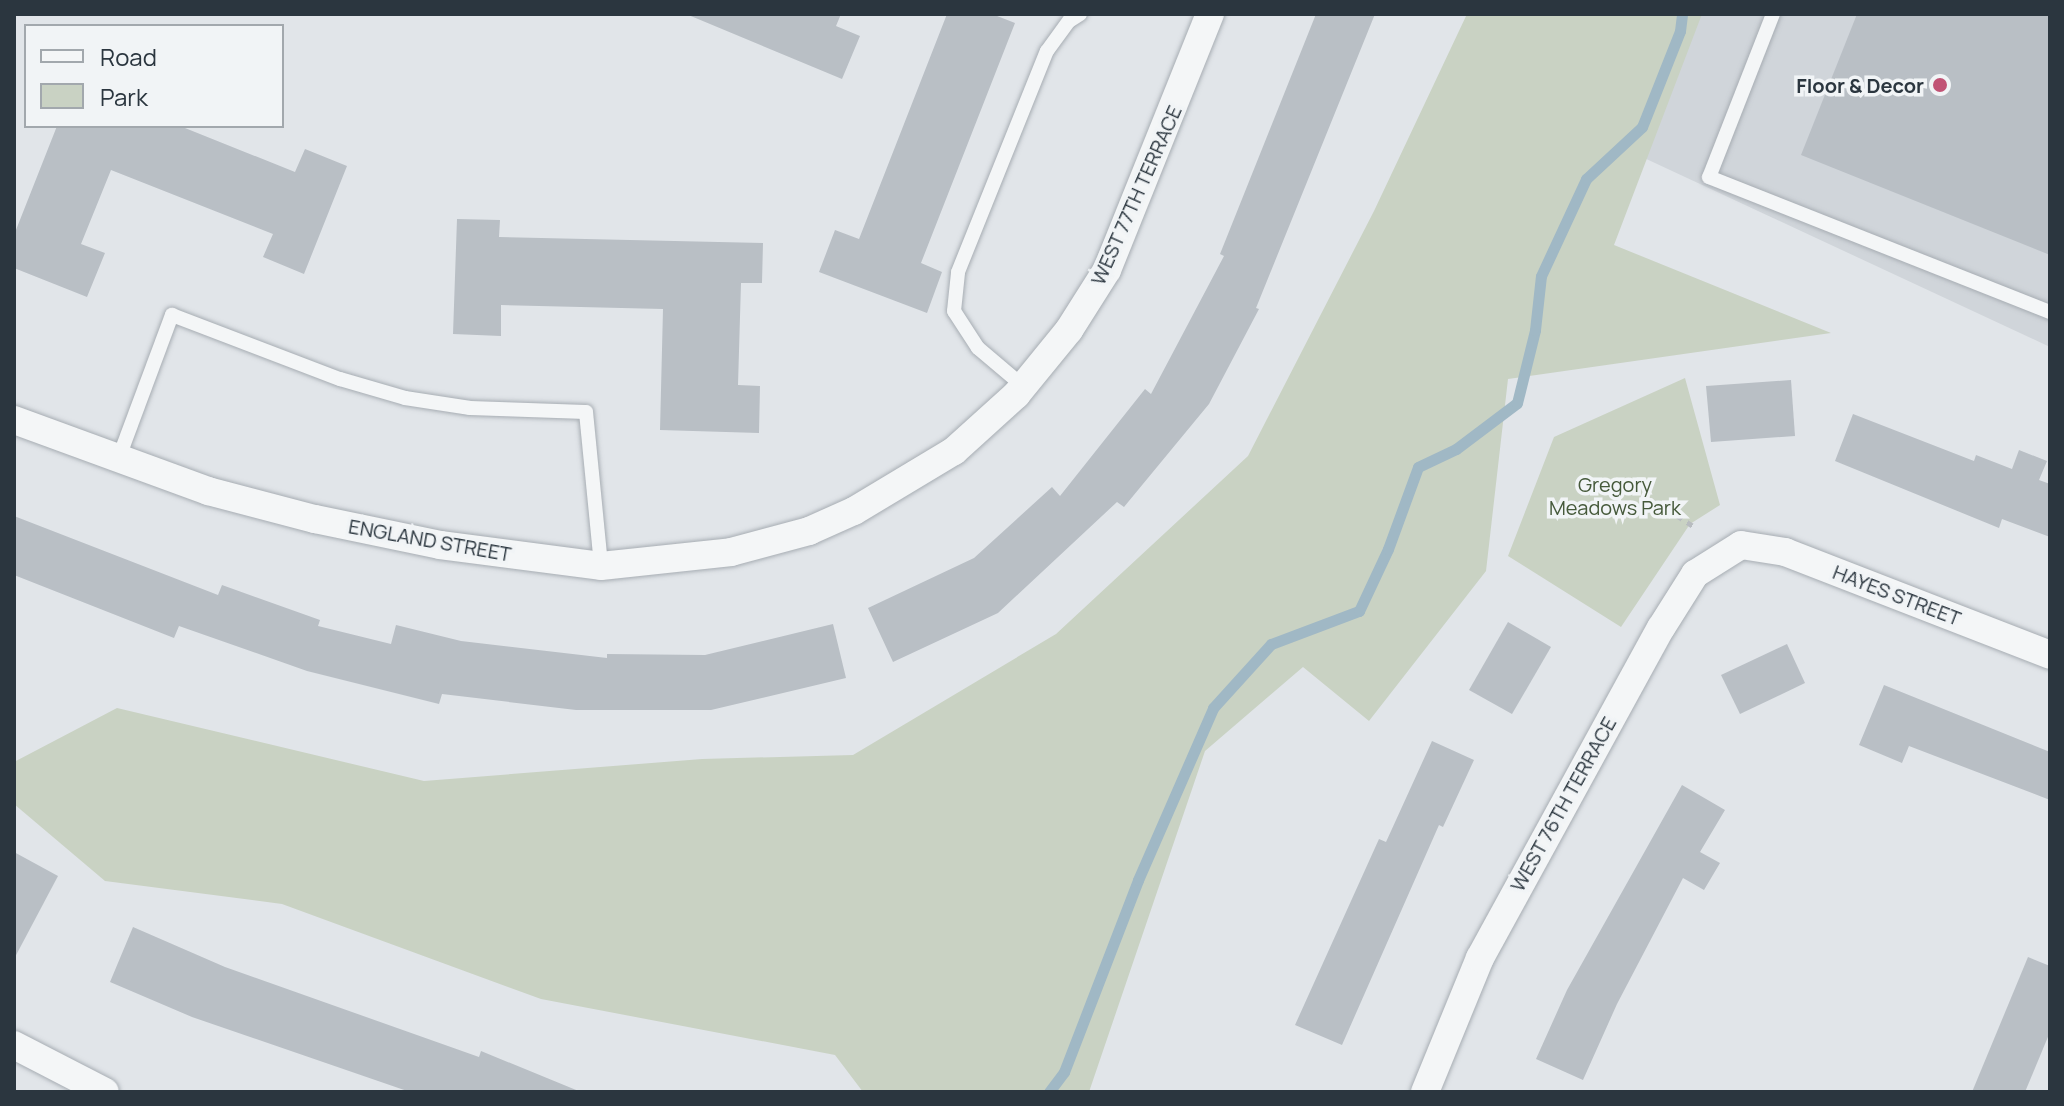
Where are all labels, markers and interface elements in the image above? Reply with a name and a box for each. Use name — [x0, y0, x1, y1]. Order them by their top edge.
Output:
legend — [24, 24, 284, 128]
text: Road — [100, 40, 157, 73]
place label: Floor & Decor — [1796, 73, 1924, 97]
marker: Floor & Decor — [1931, 76, 1949, 94]
text: Park — [100, 80, 148, 113]
street label: WEST 77TH TERRACE — [1085, 101, 1187, 289]
park label: Gregory Meadows Park — [1549, 472, 1681, 519]
street label: ENGLAND STREET — [347, 514, 513, 566]
street label: HAYES STREET — [1830, 560, 1964, 630]
street label: WEST 76TH TERRACE — [1505, 712, 1621, 896]

